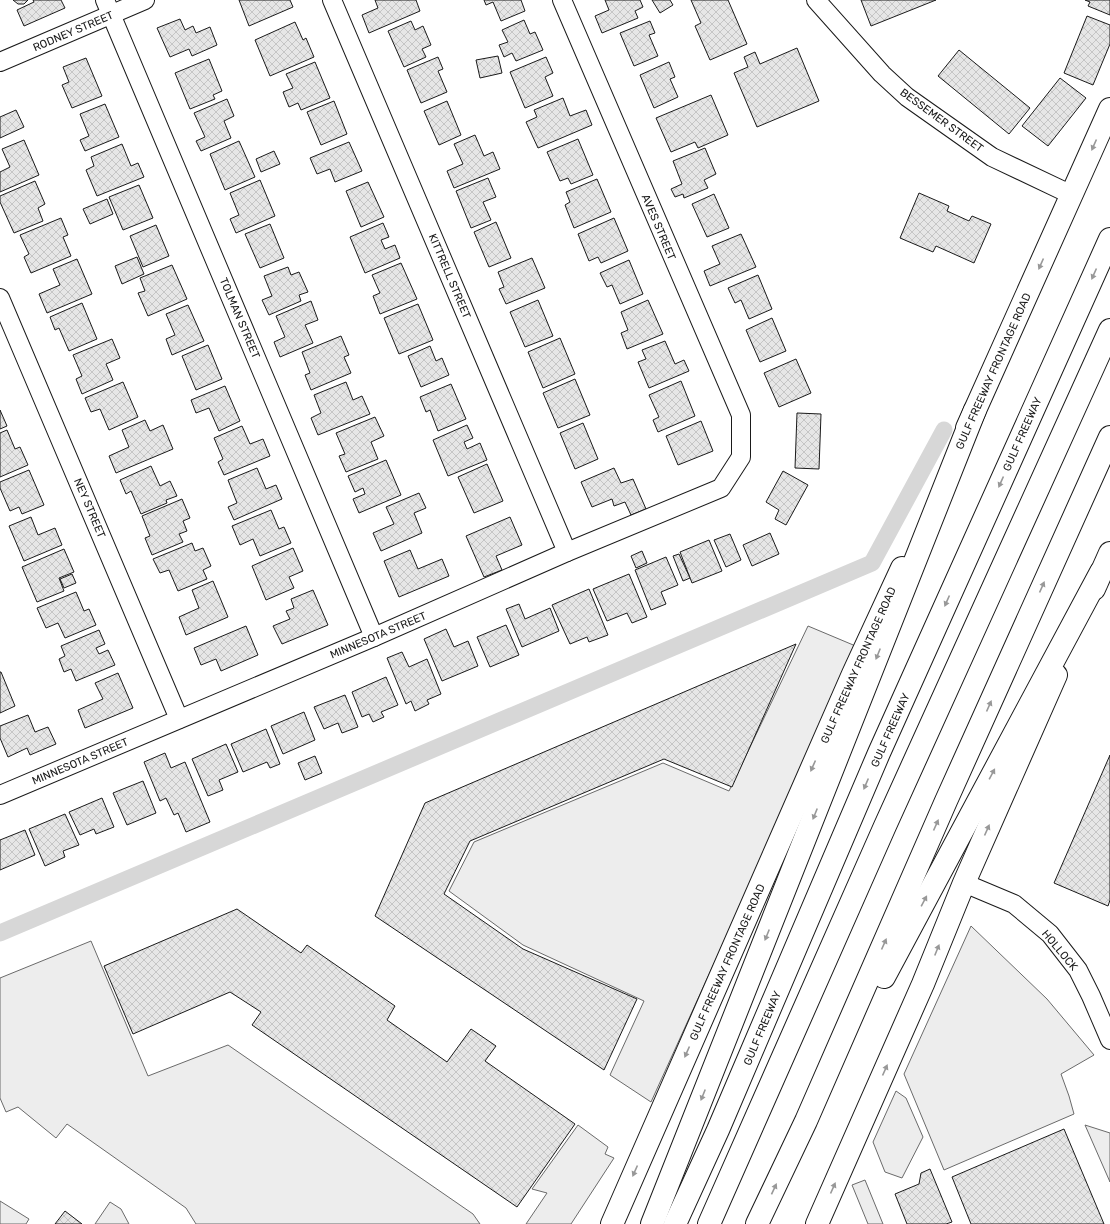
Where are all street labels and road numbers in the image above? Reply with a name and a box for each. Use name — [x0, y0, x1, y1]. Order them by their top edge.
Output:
street label: RODNEY STREET — [31, 8, 116, 54]
street label: BESSEMER STREET — [898, 86, 986, 155]
street label: AVES STREET — [639, 192, 678, 263]
street label: KITTRELL STREET — [426, 232, 474, 321]
street label: TOLMAN STREET — [217, 276, 263, 361]
street label: GULF FREEWAY FRONTAGE ROAD — [952, 291, 1034, 451]
street label: GULF FREEWAY — [1000, 395, 1044, 473]
street label: NEY STREET — [71, 476, 108, 541]
street label: GULF FREEWAY FRONTAGE ROAD — [817, 585, 899, 745]
street label: MINNESOTA STREET — [328, 609, 429, 662]
street label: GULF FREEWAY — [868, 691, 912, 769]
street label: MINNESOTA STREET — [30, 735, 131, 788]
street label: GULF FREEWAY FRONTAGE ROAD — [686, 882, 768, 1042]
street label: HOLLOCK — [1039, 927, 1081, 974]
street label: GULF FREEWAY — [740, 989, 784, 1067]

